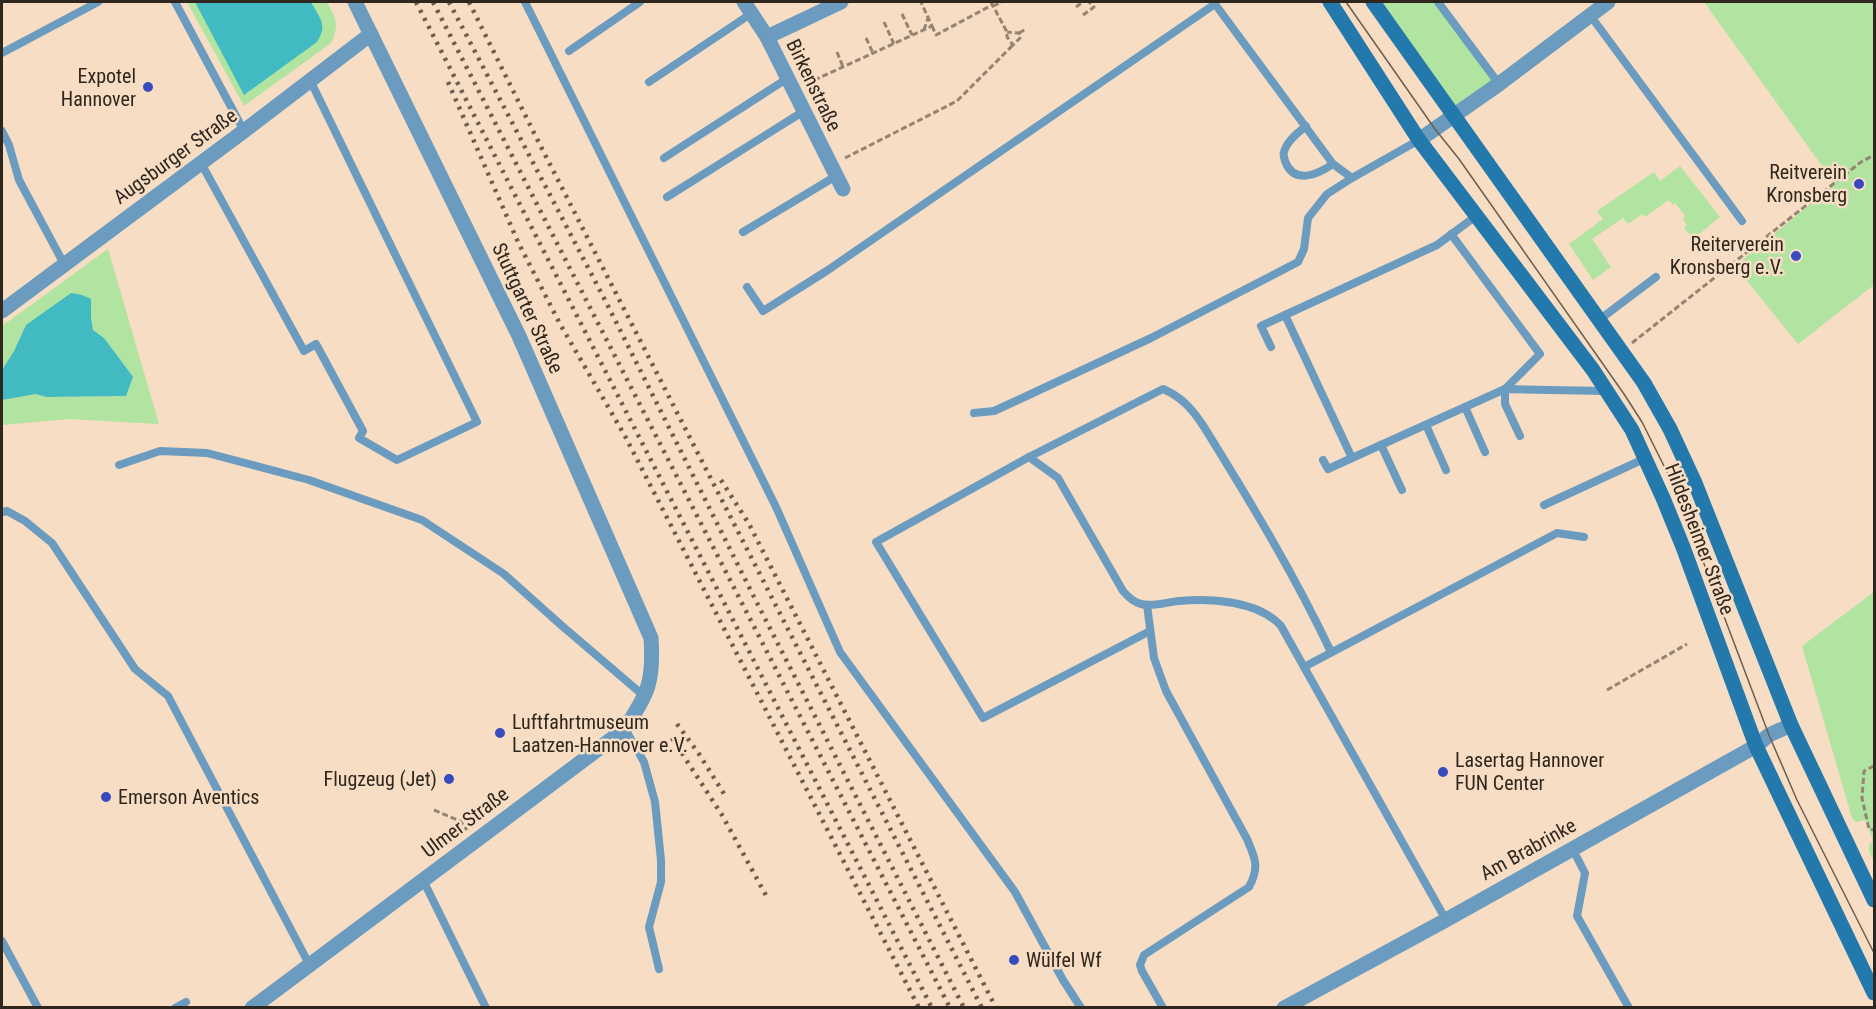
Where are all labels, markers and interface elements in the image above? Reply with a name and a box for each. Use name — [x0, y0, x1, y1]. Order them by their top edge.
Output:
street label: Birkenstraße — [781, 35, 847, 135]
place label: Expotel Hannover — [61, 64, 136, 111]
marker: Expotel Hannover — [141, 80, 155, 94]
street label: Augsburger Straße — [109, 103, 241, 209]
place label: Reitverein Kronsberg — [1766, 160, 1847, 207]
marker: Reitverein Kronsberg — [1852, 177, 1866, 191]
place label: Reiterverein Kronsberg e.V. — [1670, 232, 1784, 279]
street label: Stuttgarter Straße — [487, 239, 569, 377]
marker: Reiterverein Kronsberg e.V. — [1789, 249, 1803, 263]
street label: Hildesheimer Straße — [1660, 460, 1740, 618]
place label: Luftfahrtmuseum Laatzen-Hannover e.V. — [512, 710, 688, 757]
marker: Luftfahrtmuseum Laatzen-Hannover e.V. — [493, 726, 507, 740]
place label: Lasertag Hannover FUN Center — [1455, 748, 1604, 795]
marker: Lasertag Hannover FUN Center — [1436, 765, 1450, 779]
place label: Flugzeug (Jet) — [324, 767, 437, 791]
marker: Flugzeug (Jet) — [442, 772, 456, 786]
street label: Ulmer Straße — [417, 782, 513, 862]
place label: Emerson Aventics — [118, 785, 259, 809]
marker: Emerson Aventics — [99, 790, 113, 804]
street label: Am Brabrinke — [1476, 813, 1580, 885]
place label: Wülfel Wf — [1026, 948, 1102, 972]
marker: Wülfel Wf — [1007, 953, 1021, 967]

